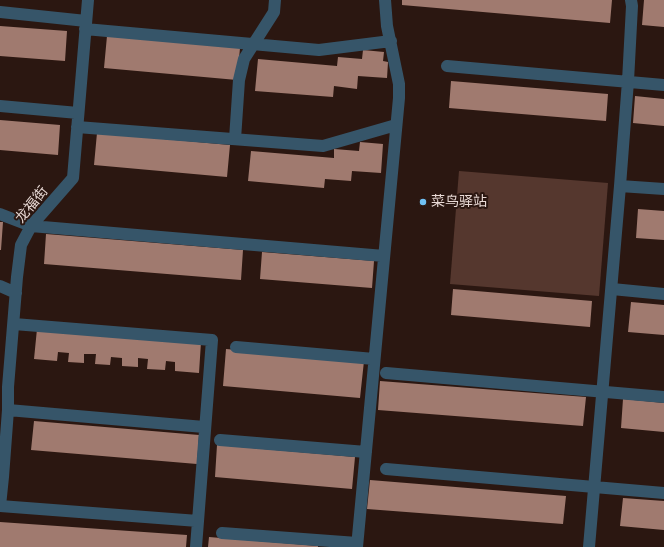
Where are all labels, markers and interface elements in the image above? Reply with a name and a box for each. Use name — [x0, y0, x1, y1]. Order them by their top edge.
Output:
street label: 龙福街 — [12, 183, 52, 227]
place label: 菜鸟驿站 — [431, 194, 487, 210]
marker: 菜鸟驿站 — [418, 197, 428, 207]

